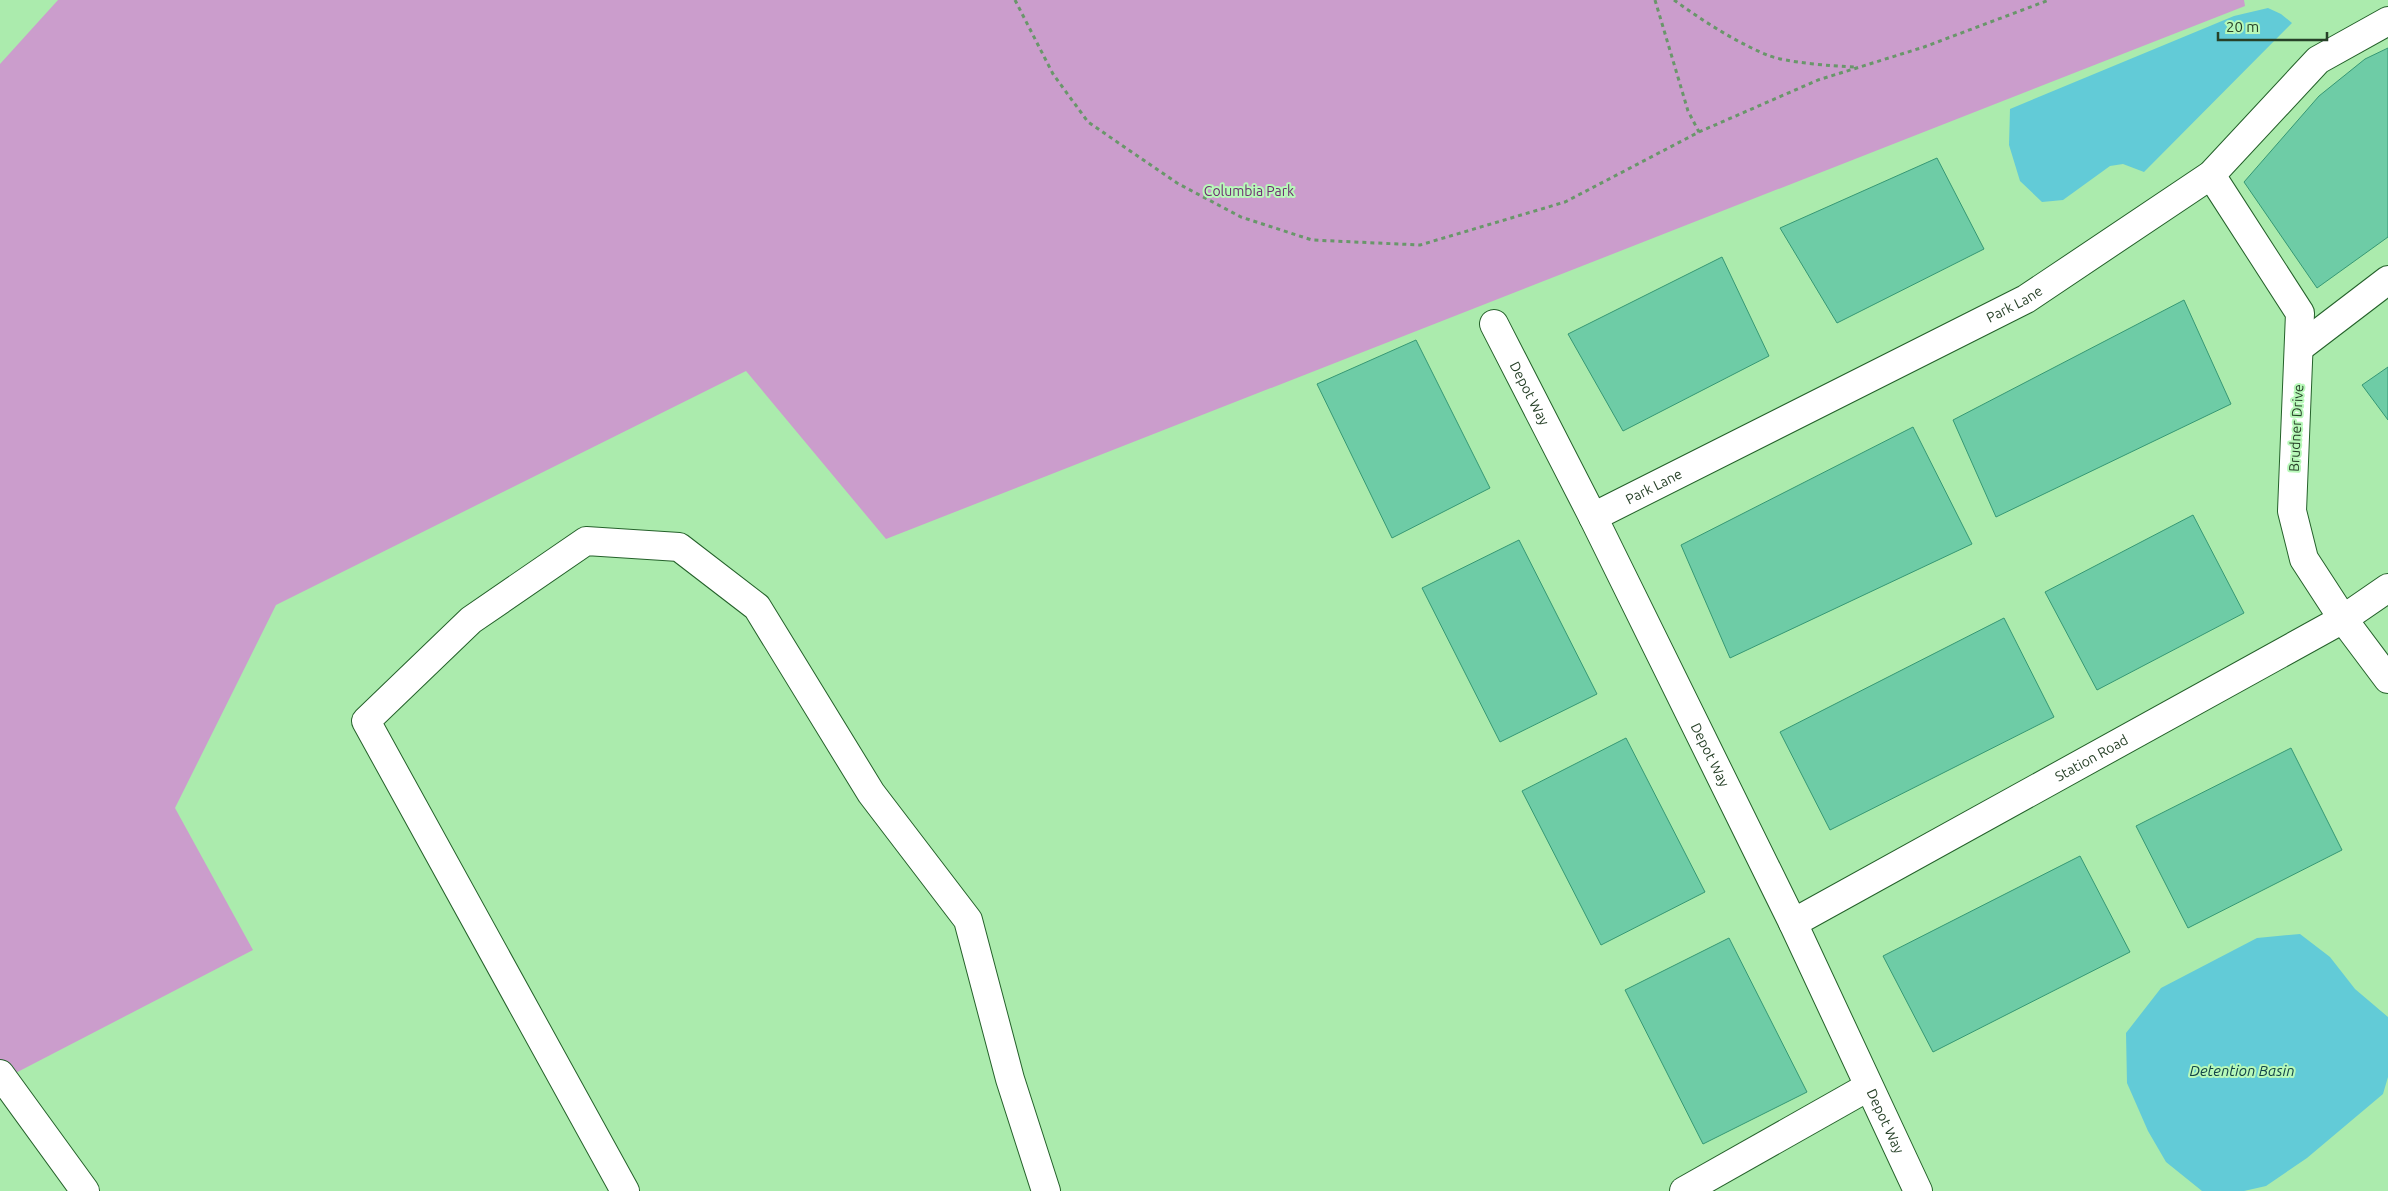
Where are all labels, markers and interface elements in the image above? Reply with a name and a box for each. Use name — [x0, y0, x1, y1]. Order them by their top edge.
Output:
scale bar — [2218, 10, 2327, 42]
text: 20 m — [2226, 18, 2259, 35]
park label: Columbia Park — [1204, 183, 1294, 199]
street label: Park Lane — [1984, 282, 2045, 326]
street label: Depot Way — [1507, 359, 1553, 428]
street label: Brudner Drive — [2286, 384, 2306, 472]
street label: Park Lane — [1623, 466, 1685, 507]
street label: Depot Way — [1688, 720, 1733, 790]
street label: Station Road — [2052, 732, 2131, 785]
water label: Detention Basin — [2189, 1062, 2295, 1079]
street label: Depot Way — [1863, 1086, 1907, 1156]

